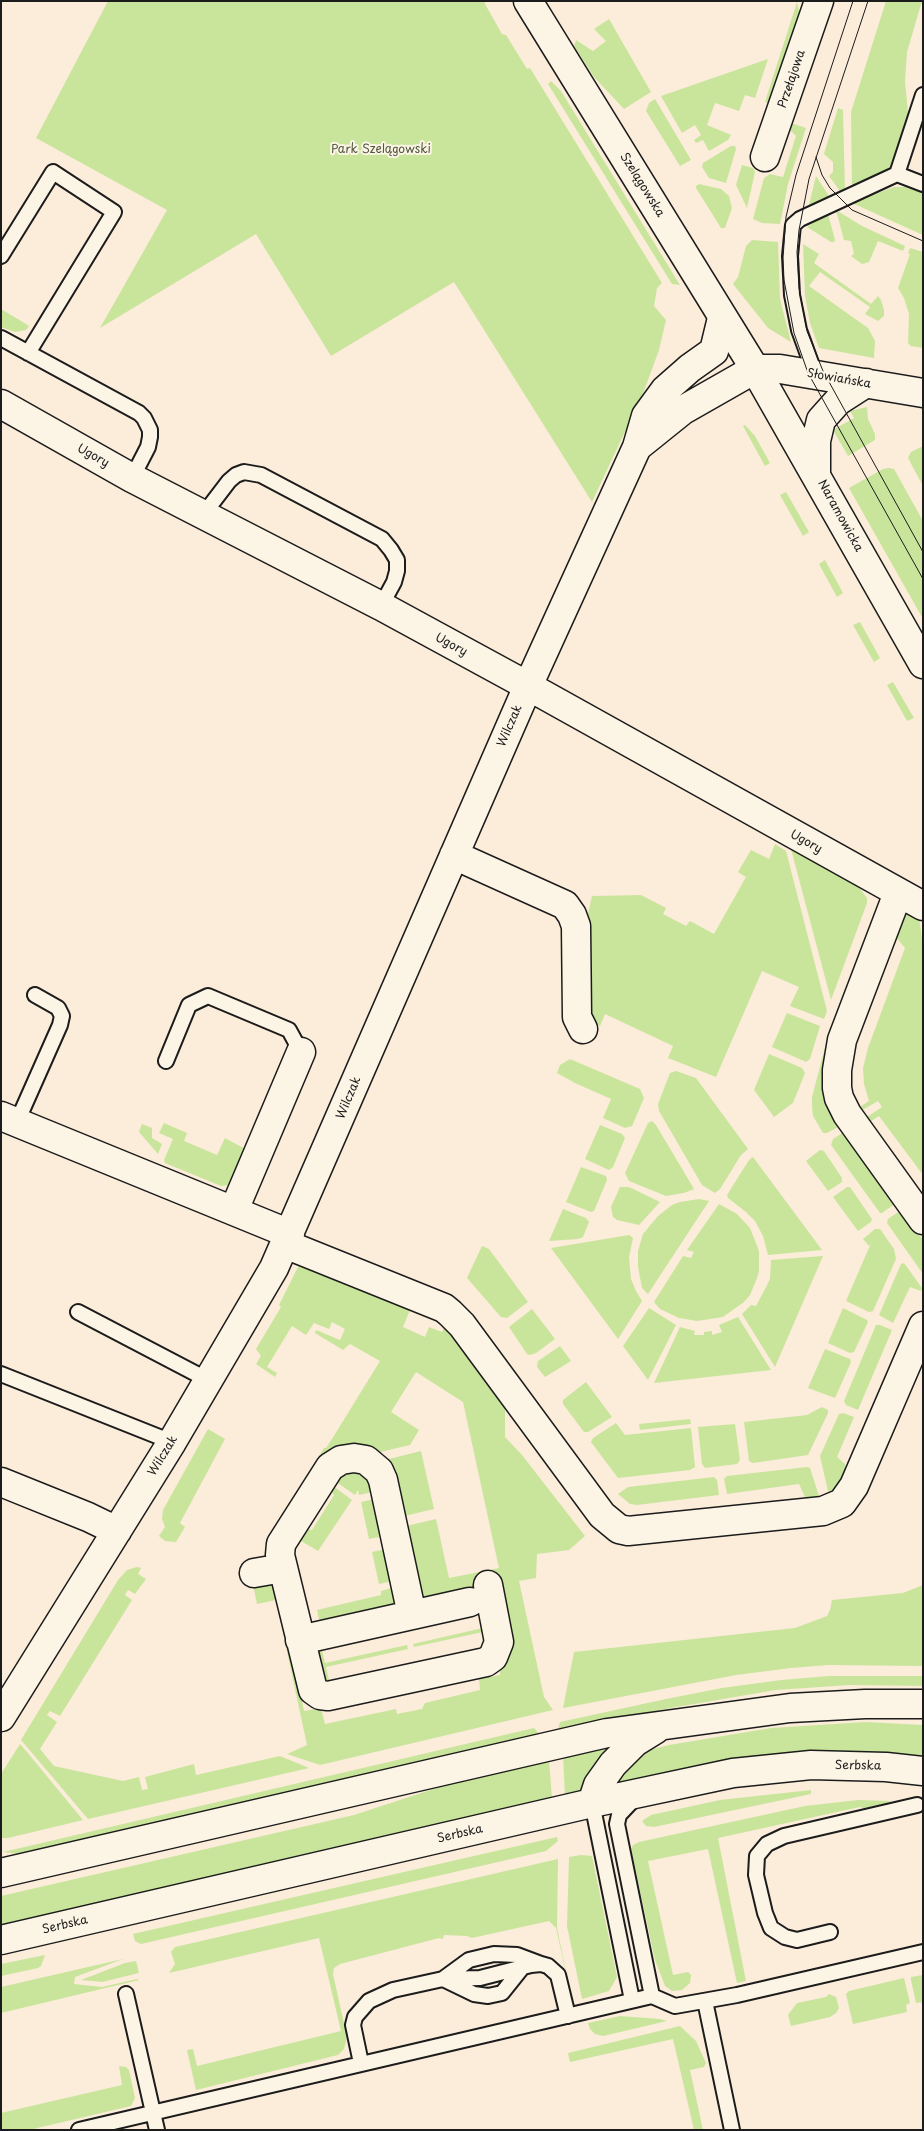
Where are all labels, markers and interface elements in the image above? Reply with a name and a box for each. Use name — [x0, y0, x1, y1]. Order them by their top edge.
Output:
street label: Przełajowa — [775, 48, 809, 110]
park label: Park Szelągowski — [331, 143, 431, 157]
street label: Szelągowska — [617, 150, 667, 220]
street label: Słowiańska — [806, 366, 872, 392]
street label: Ugory — [74, 441, 112, 471]
street label: Naramowicka — [814, 477, 866, 555]
street label: Ugory — [432, 631, 470, 659]
street label: Wilczak — [494, 703, 526, 749]
street label: Ugory — [787, 827, 825, 857]
street label: Wilczak — [334, 1075, 364, 1121]
street label: Wilczak — [145, 1433, 181, 1479]
street label: Serbska — [835, 1758, 881, 1774]
street label: Serbska — [436, 1822, 484, 1846]
street label: Serbska — [41, 1913, 89, 1937]

